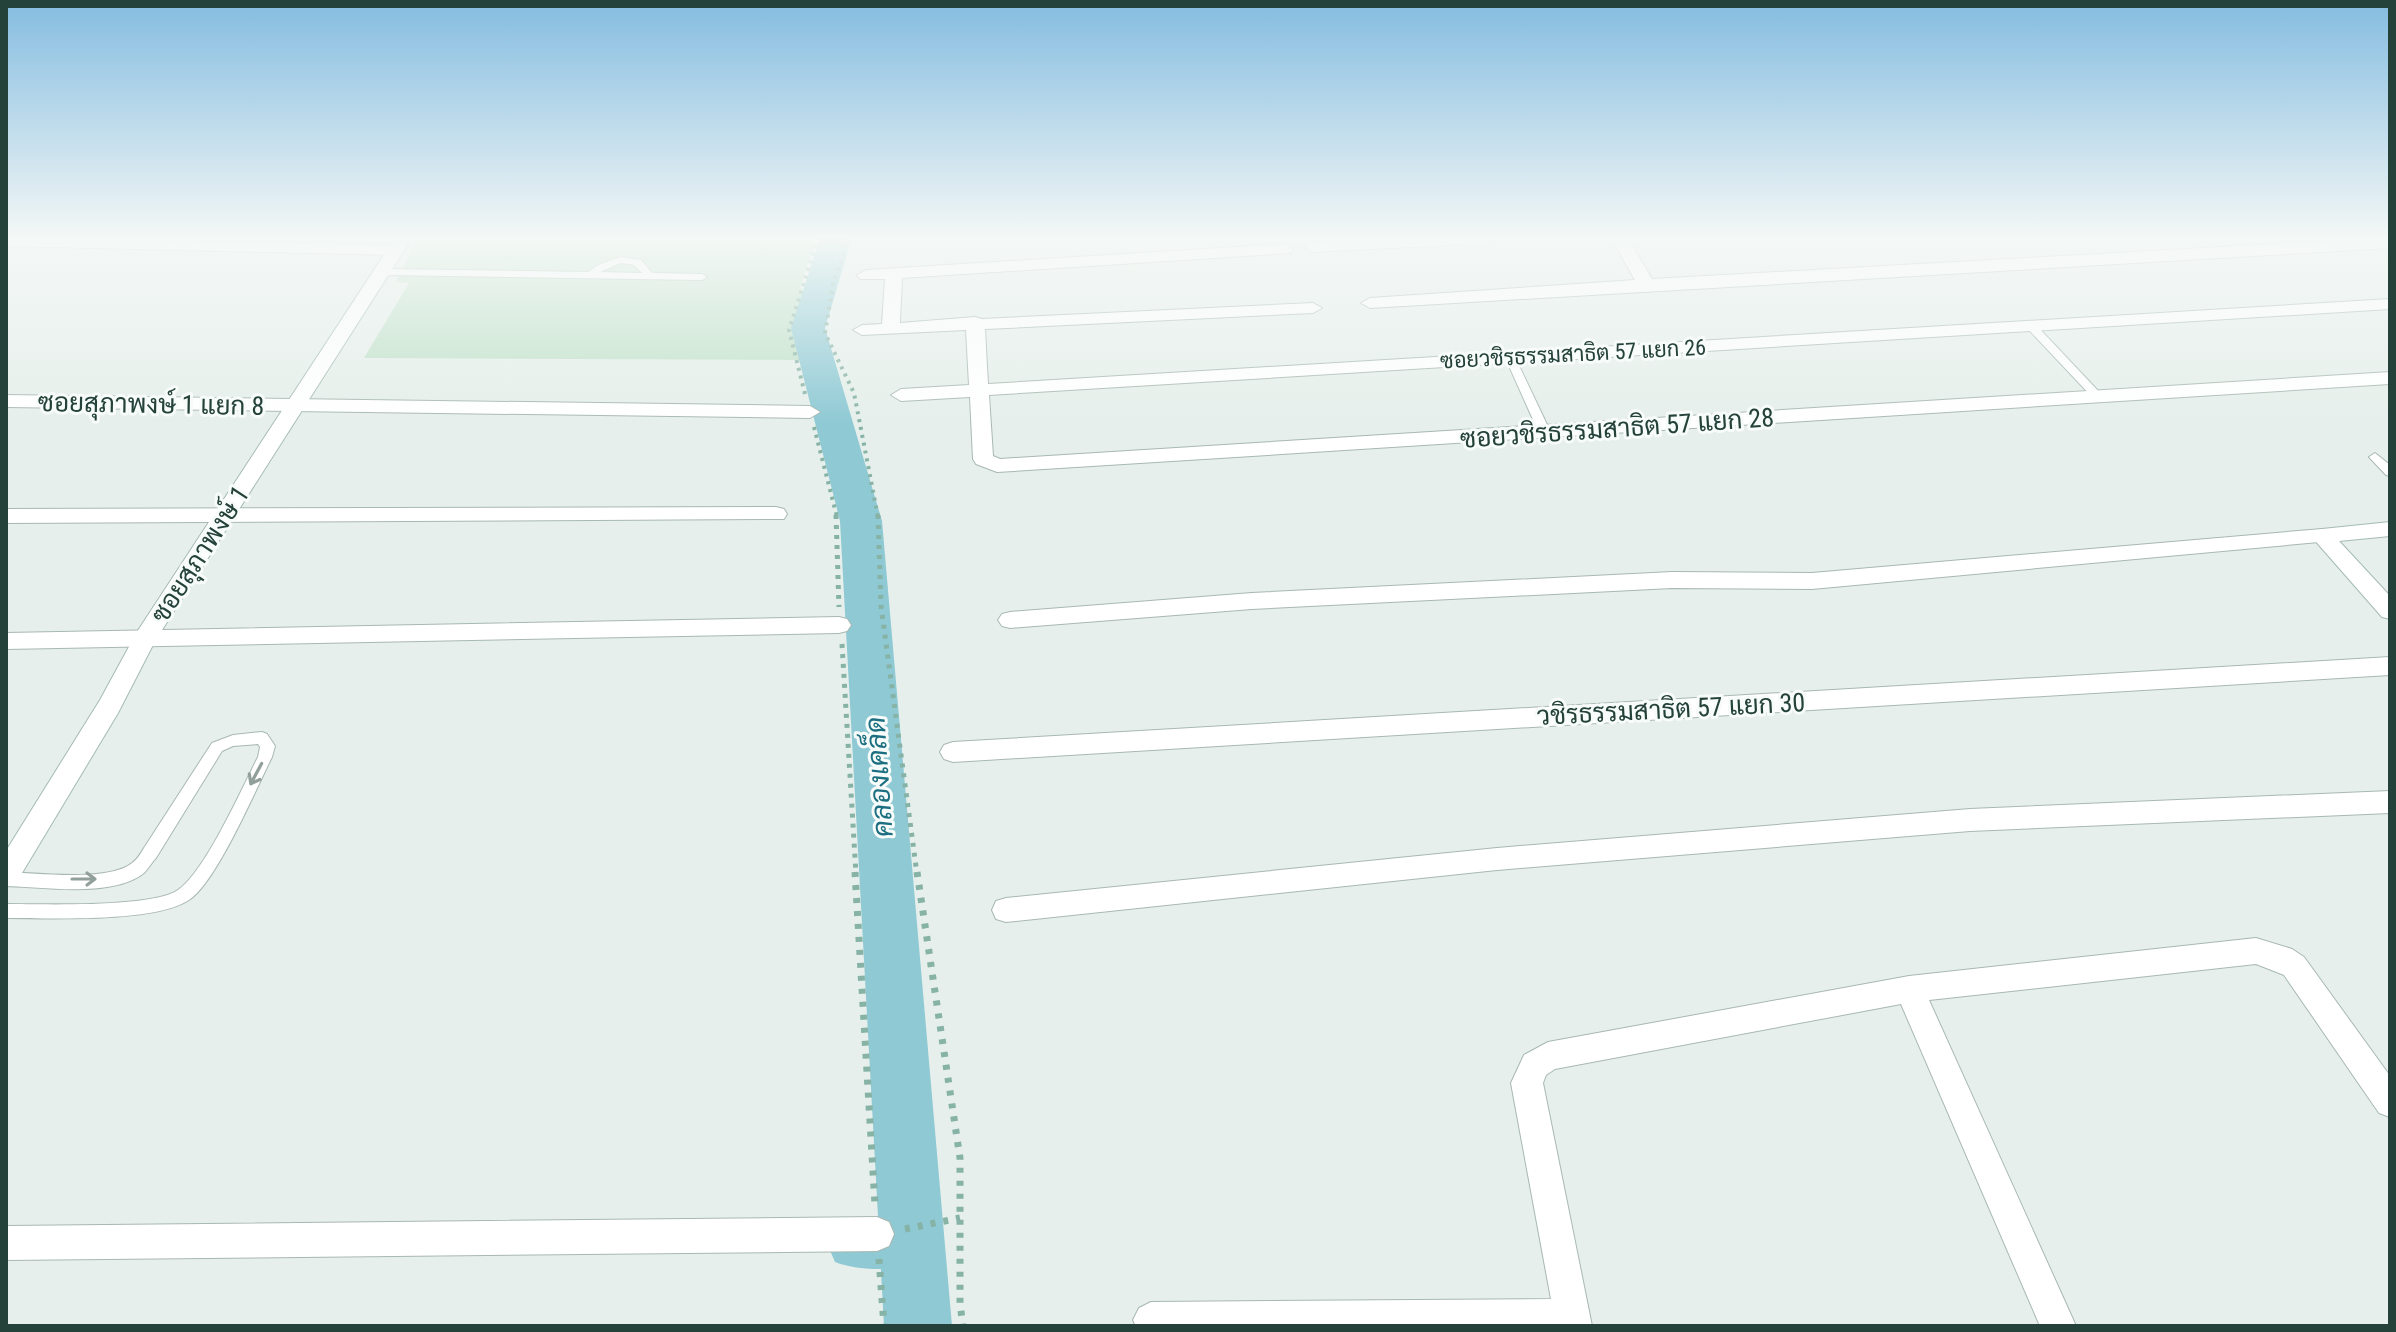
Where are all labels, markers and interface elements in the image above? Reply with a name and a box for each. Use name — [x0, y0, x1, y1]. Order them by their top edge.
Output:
street label: ซอยวชิรธรรมสาธิต 57 แยก 26 — [1439, 334, 1707, 373]
street label: ซอยสุภาพงษ์ 1 แยก 8 — [37, 385, 265, 424]
street label: ซอยวชิรธรรมสาธิต 57 แยก 28 — [1459, 402, 1775, 454]
street label: ซอยสุภาพงษ์ 1 — [143, 479, 258, 630]
street label: วชิรธรรมสาธิต 57 แยก 30 — [1536, 687, 1806, 731]
water label: คลองเคล็ด — [854, 716, 900, 839]
one-way arrow — [248, 761, 264, 785]
one-way arrow — [70, 871, 97, 887]

